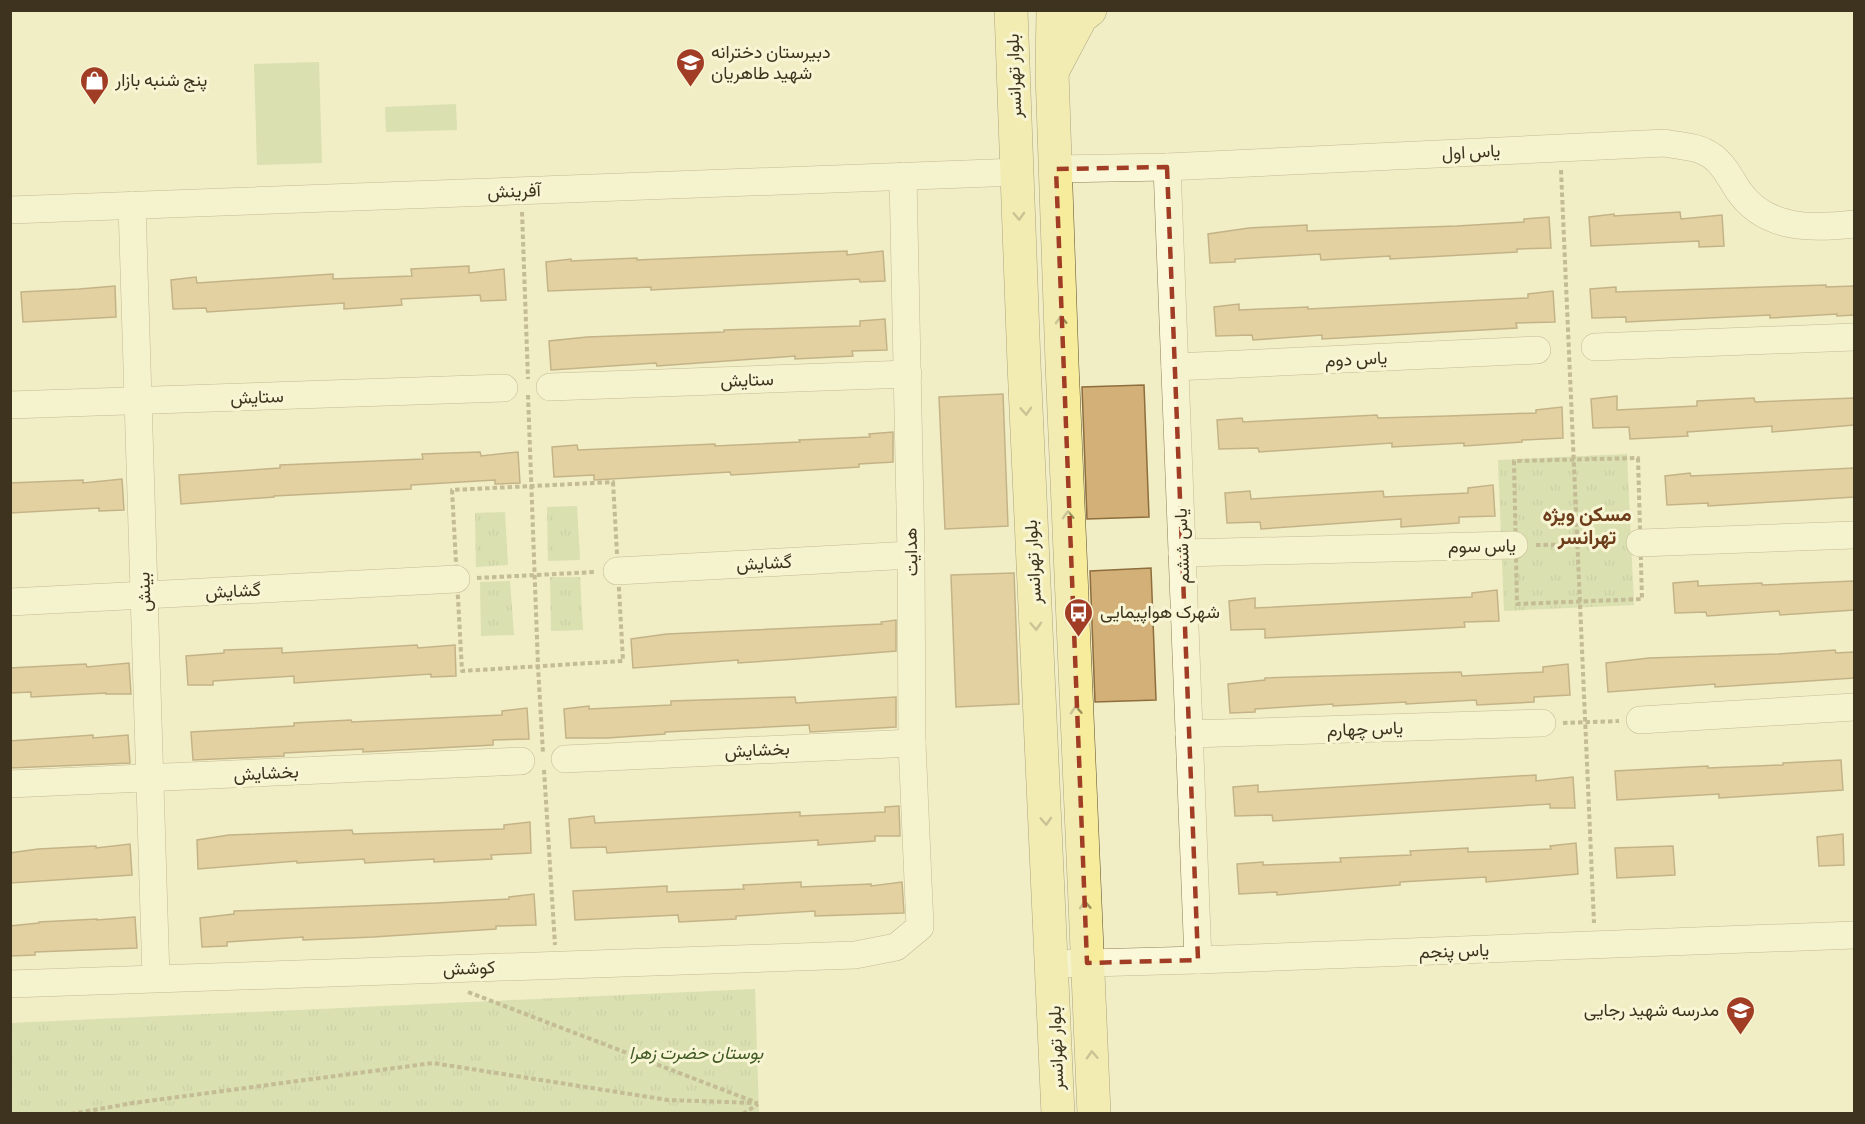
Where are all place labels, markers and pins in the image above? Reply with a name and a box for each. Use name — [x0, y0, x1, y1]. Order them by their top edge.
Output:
place label: دبیرستان دخترانه شهید طاهریان — [711, 37, 831, 85]
school or university icon: دبیرستان دخترانه شهید طاهریان — [674, 46, 706, 88]
shop icon: پنج شنبه بازار — [78, 64, 110, 106]
place label: پنج شنبه بازار — [114, 65, 207, 92]
bus stop icon: شهرک هواپیمایی — [1063, 596, 1095, 638]
place label: شهرک هواپیمایی — [1100, 597, 1220, 624]
school or university icon: مدرسه شهید رجایی — [1724, 994, 1756, 1036]
place label: مدرسه شهید رجایی — [1584, 995, 1719, 1022]

